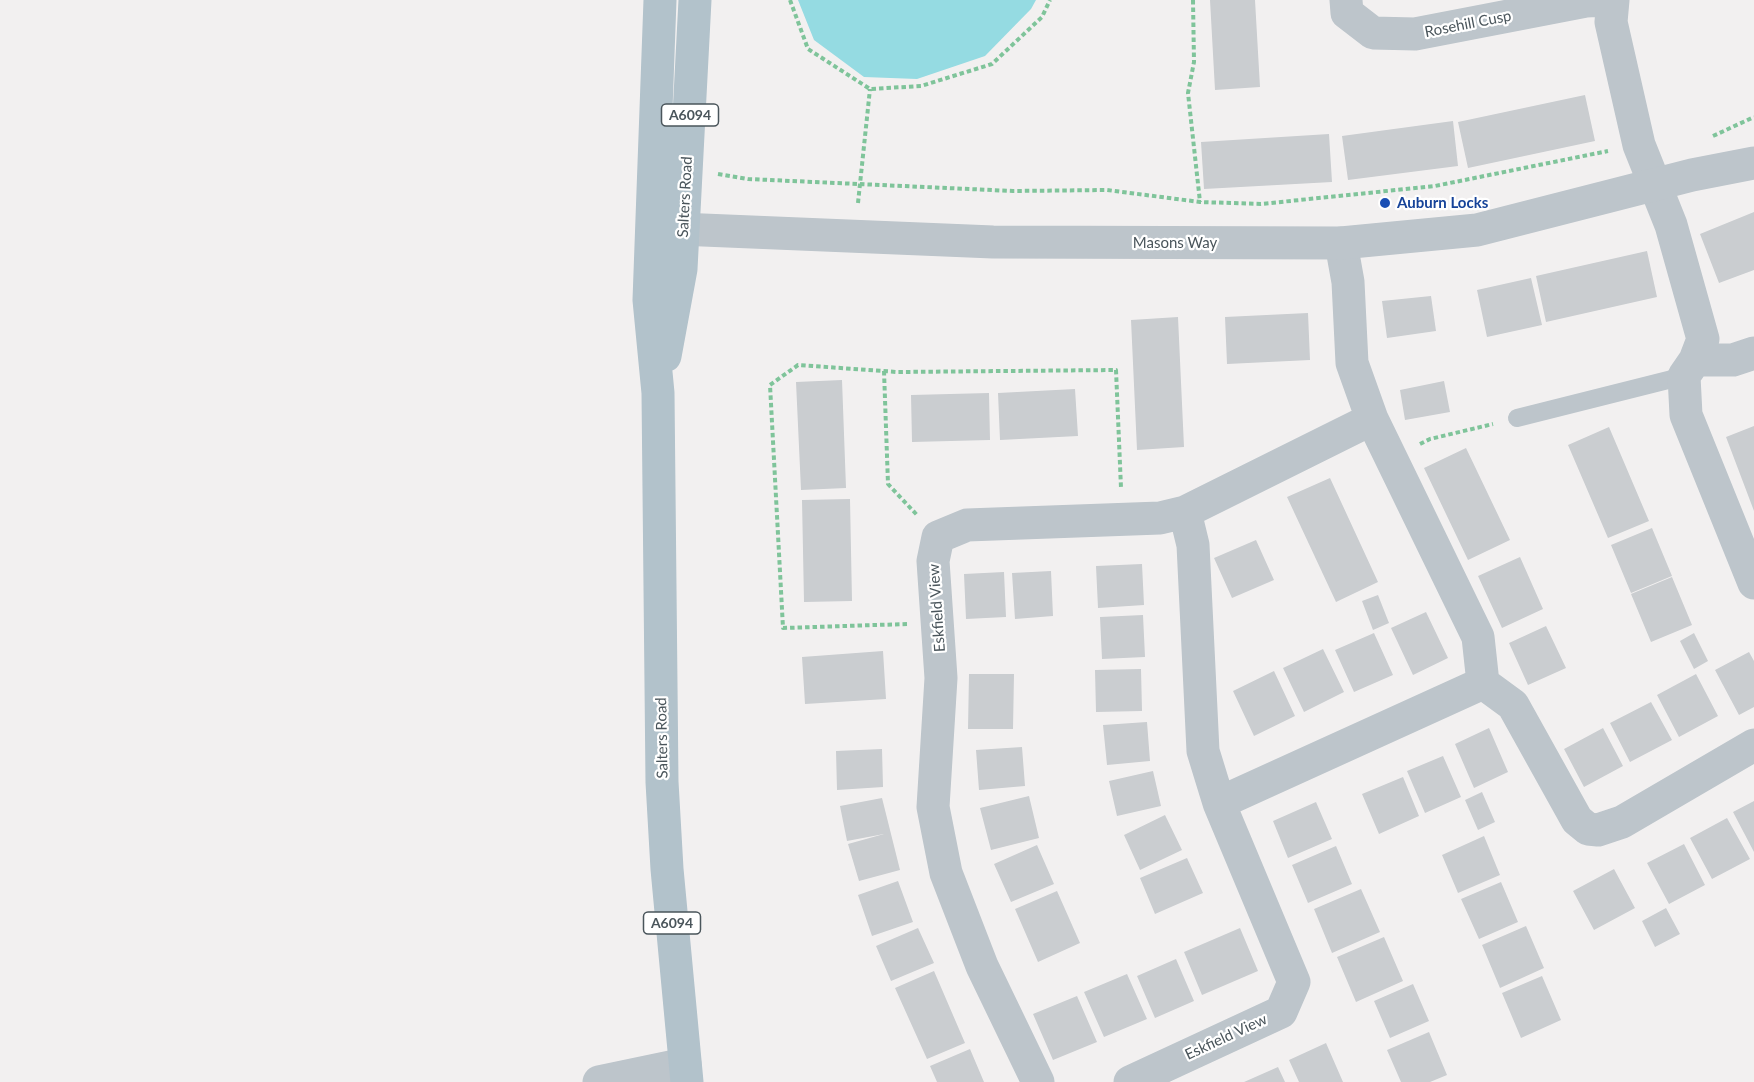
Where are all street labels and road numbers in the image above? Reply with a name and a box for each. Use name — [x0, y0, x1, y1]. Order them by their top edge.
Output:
street label: Rosehill Cusp — [1423, 7, 1513, 41]
road number: A6094 — [662, 104, 718, 126]
street label: Salters Road — [674, 156, 696, 238]
street label: Masons Way — [1133, 234, 1217, 252]
street label: Eskfield View — [925, 563, 949, 653]
street label: Salters Road — [652, 697, 672, 779]
road number: A6094 — [644, 912, 700, 934]
street label: Eskfield View — [1182, 1010, 1270, 1064]

